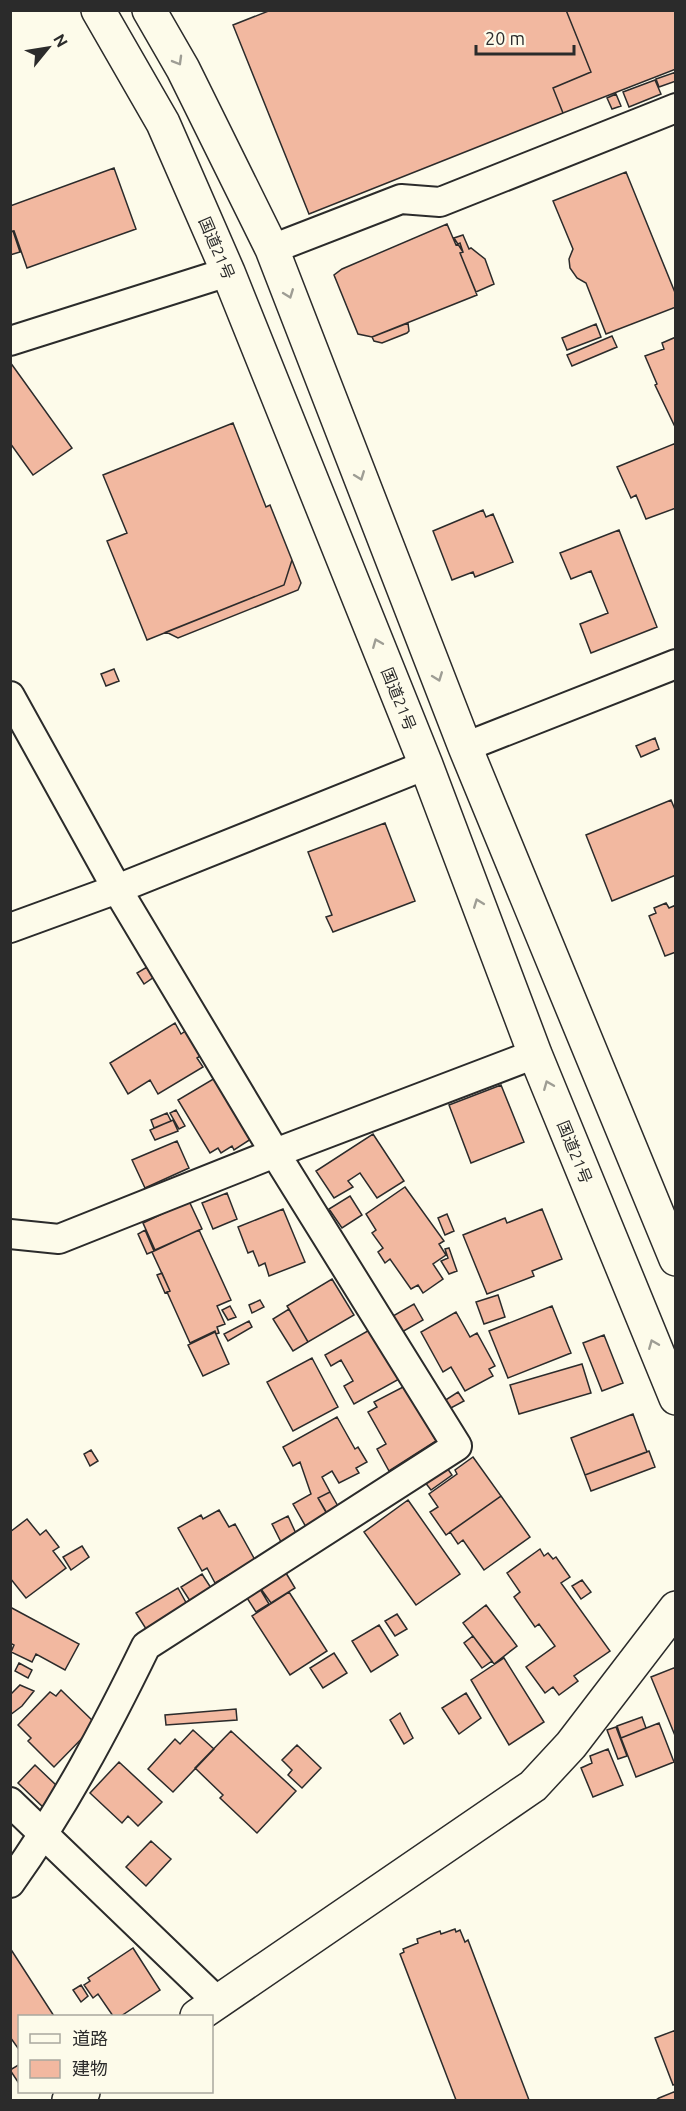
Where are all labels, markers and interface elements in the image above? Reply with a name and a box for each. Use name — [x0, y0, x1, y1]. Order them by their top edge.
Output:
north arrow — [18, 18, 78, 78]
scale bar — [476, 18, 574, 56]
text: 20 m — [485, 28, 525, 48]
text: N — [50, 31, 72, 50]
one-way arrow — [171, 55, 182, 65]
street label: 国道21号 — [196, 214, 238, 282]
one-way arrow — [282, 288, 294, 299]
one-way arrow — [353, 469, 365, 480]
one-way arrow — [372, 638, 384, 649]
street label: 国道21号 — [378, 665, 420, 733]
one-way arrow — [431, 671, 443, 682]
one-way arrow — [473, 898, 485, 909]
one-way arrow — [543, 1081, 555, 1092]
street label: 国道21号 — [554, 1118, 596, 1186]
one-way arrow — [648, 1339, 660, 1350]
legend — [18, 2015, 213, 2093]
text: 道路 — [72, 2028, 108, 2048]
text: 建物 — [72, 2058, 108, 2078]

